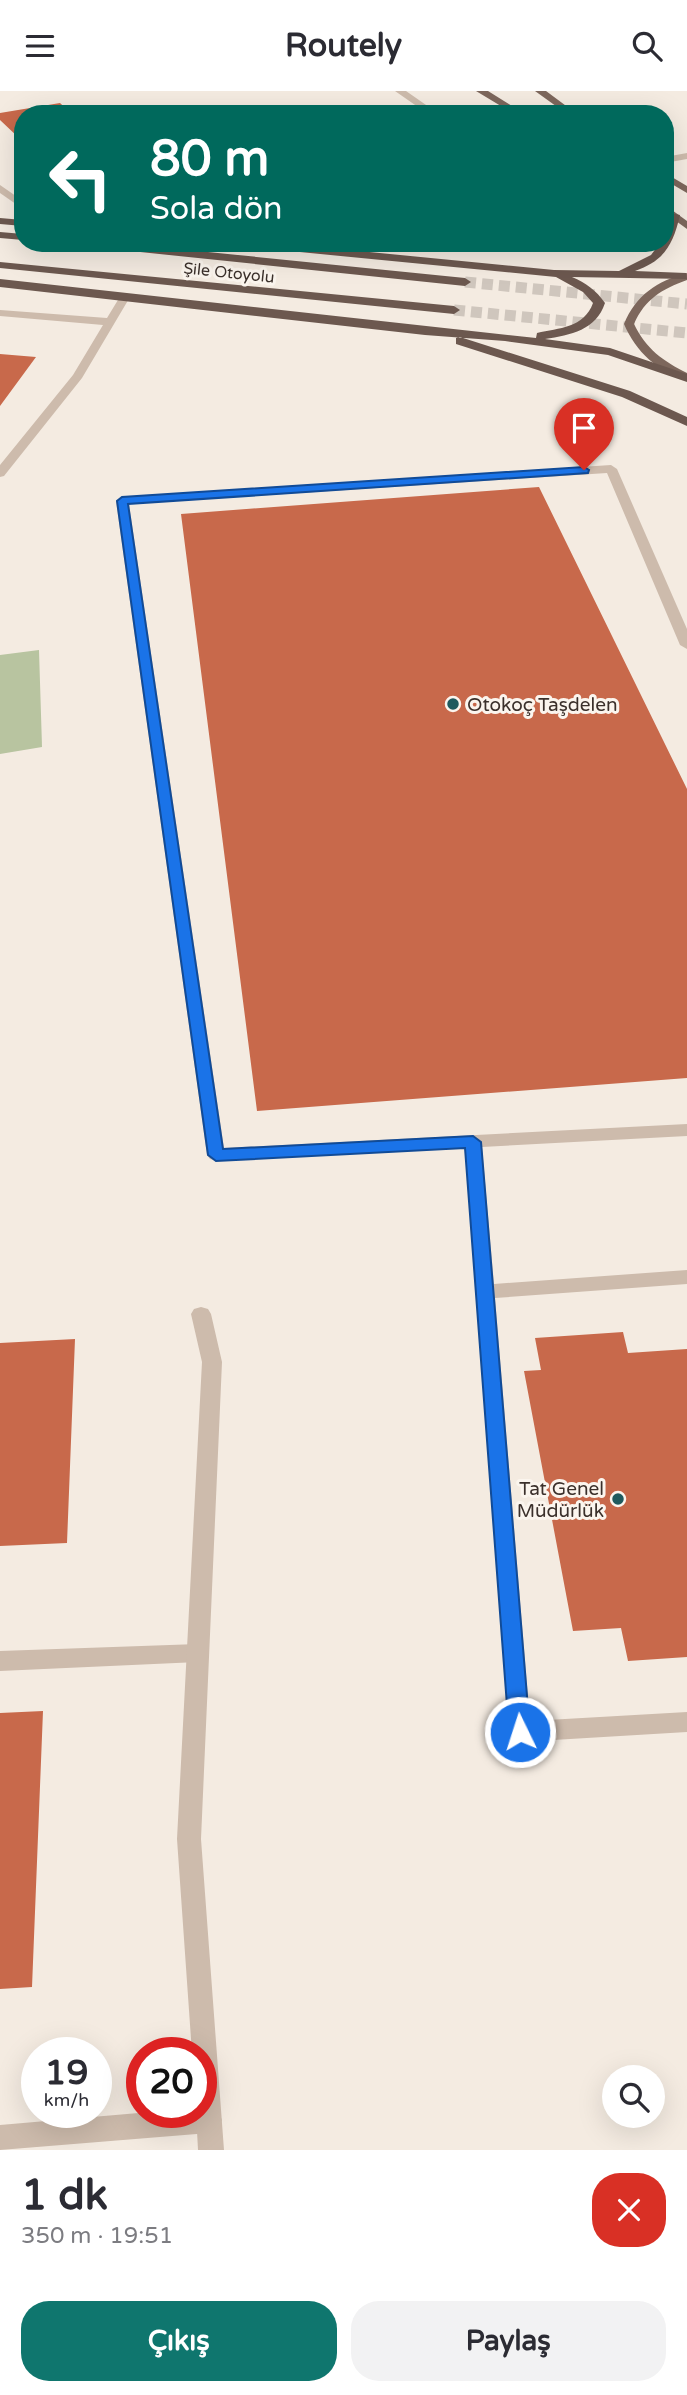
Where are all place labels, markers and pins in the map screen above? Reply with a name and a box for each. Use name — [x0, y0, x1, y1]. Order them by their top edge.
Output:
pin — [554, 398, 614, 470]
place label: Otokoç Taşdelen — [467, 694, 618, 716]
marker: Otokoç Taşdelen — [445, 696, 461, 712]
place label: Tat Genel Müdürlük — [517, 1478, 604, 1522]
marker: Tat Genel Müdürlük — [610, 1491, 626, 1507]

